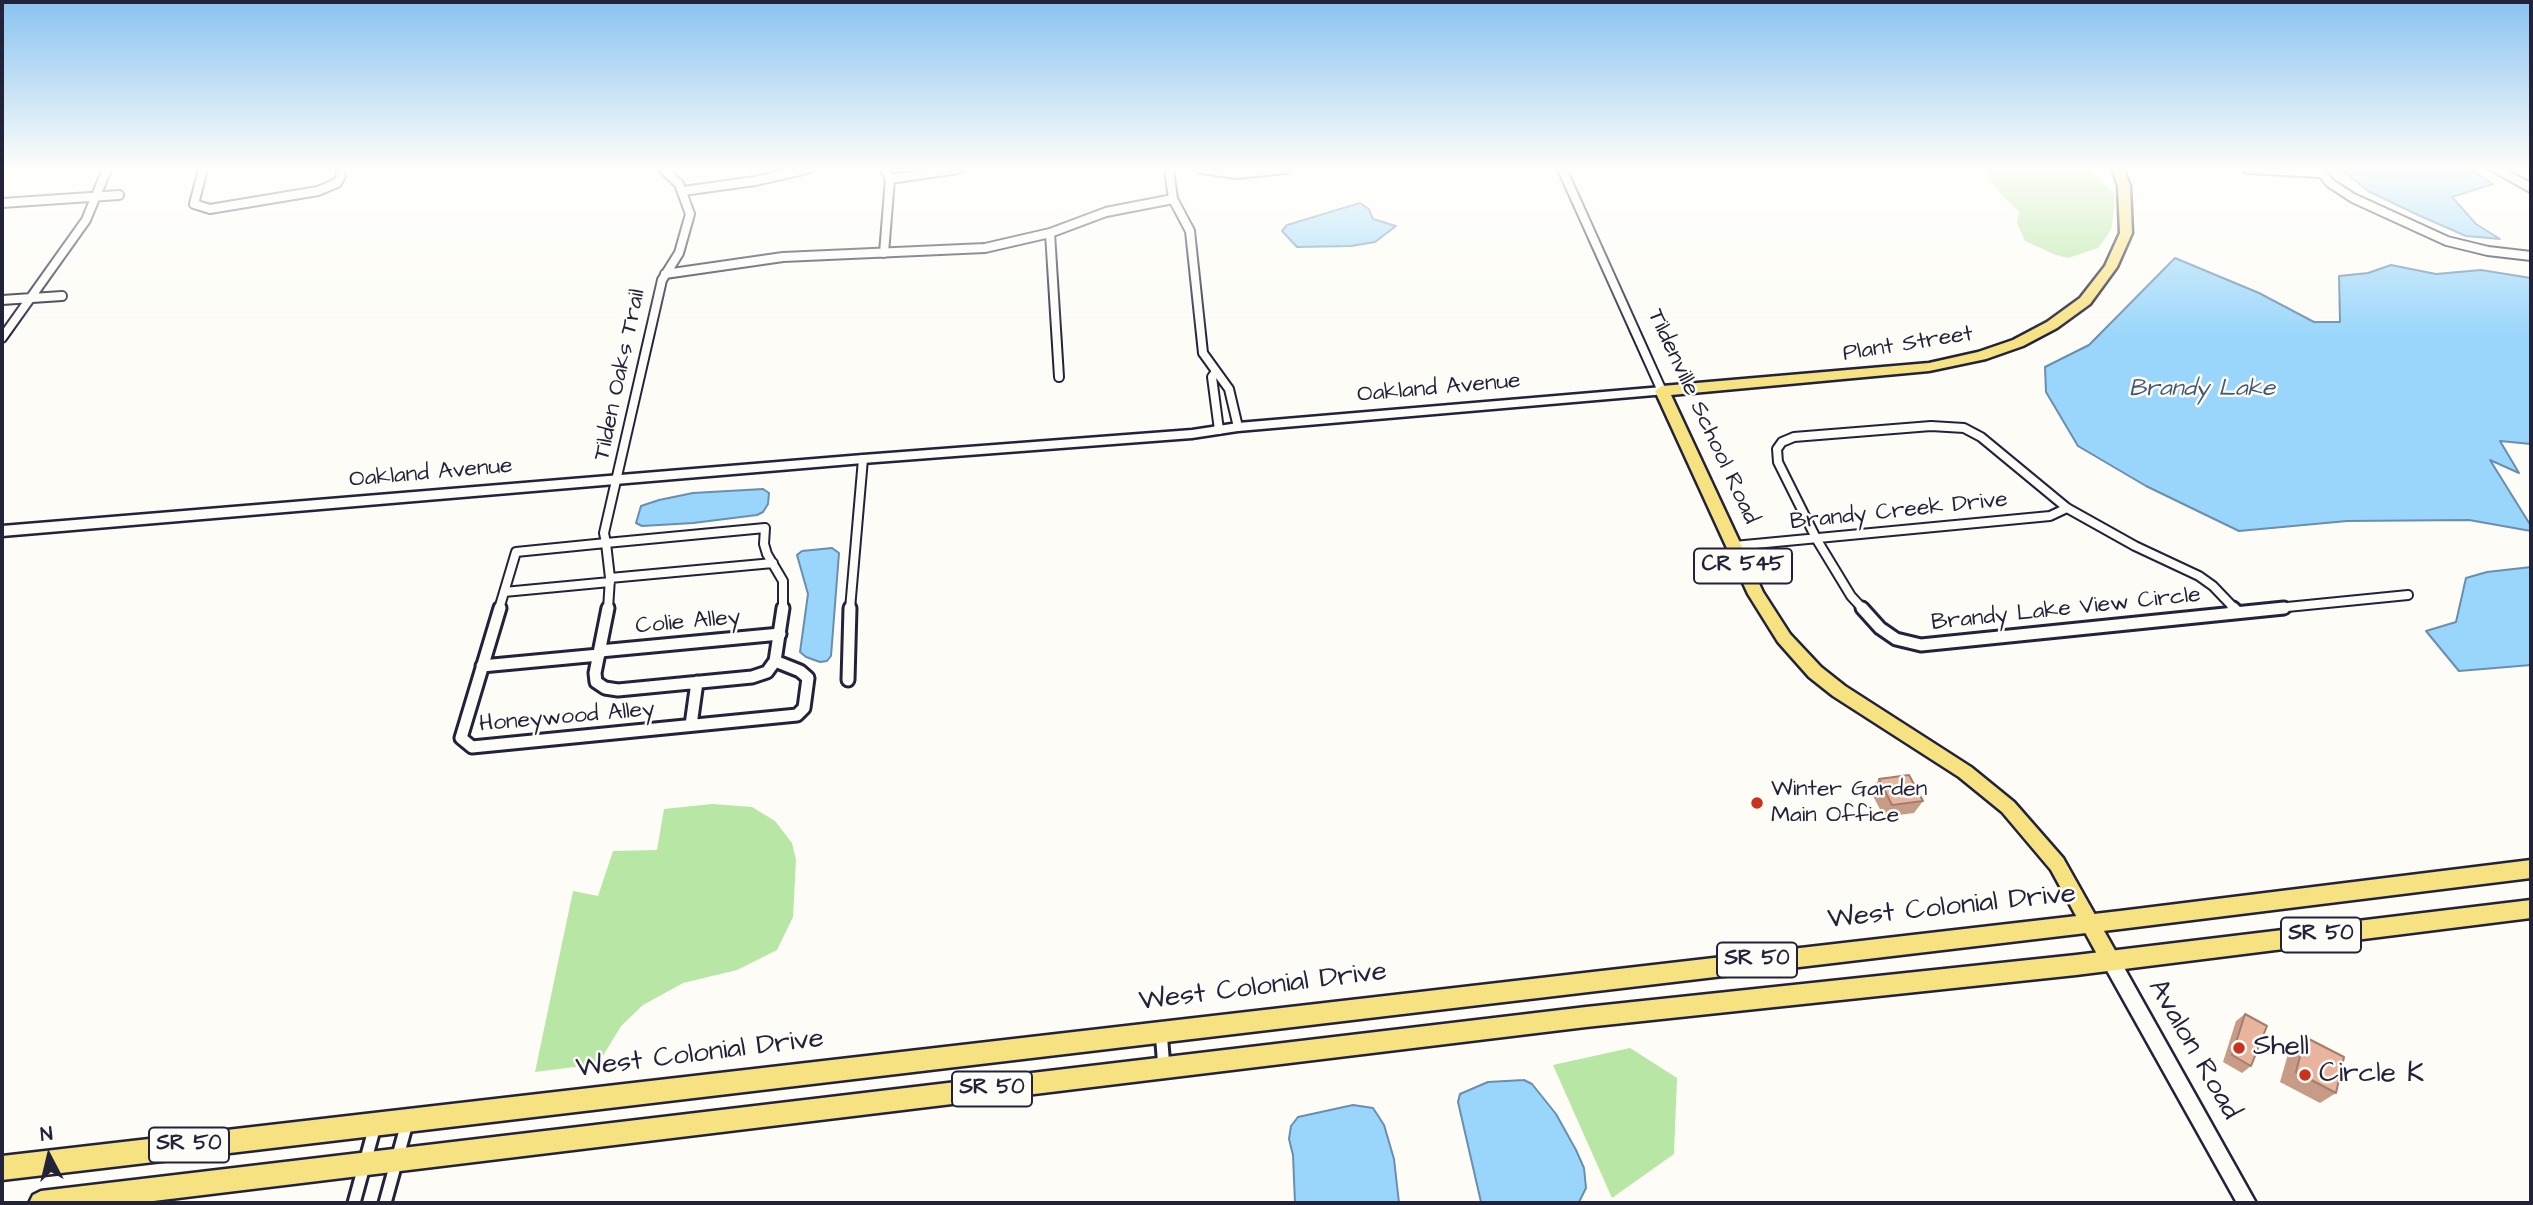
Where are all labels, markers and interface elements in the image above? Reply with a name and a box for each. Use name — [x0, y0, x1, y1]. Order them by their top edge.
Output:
street label: Tilden Oaks Trail — [589, 287, 653, 463]
street label: Tildenville School Road — [1640, 305, 1764, 529]
street label: Plant Street — [1841, 321, 1975, 369]
street label: Oakland Avenue — [1356, 368, 1522, 410]
water label: Brandy Lake — [2129, 376, 2275, 404]
street label: Oakland Avenue — [348, 453, 514, 495]
street label: Brandy Creek Drive — [1789, 487, 2009, 537]
road number: CR 545 — [1694, 548, 1792, 584]
street label: Brandy Lake View Circle — [1930, 582, 2202, 638]
street label: Colie Alley — [634, 605, 742, 641]
street label: Honeywood Alley — [478, 697, 656, 739]
place label: Winter Garden Main Office — [1771, 776, 1927, 830]
marker: Winter Garden Main Office — [1749, 795, 1765, 811]
street label: West Colonial Drive — [1826, 878, 2078, 938]
road number: SR 50 — [2281, 918, 2361, 953]
road number: SR 50 — [1717, 942, 1797, 978]
street label: West Colonial Drive — [1137, 956, 1389, 1020]
street label: Avalon Road — [2139, 974, 2247, 1126]
street label: West Colonial Drive — [574, 1023, 826, 1087]
place label: Shell — [2253, 1031, 2309, 1065]
marker: Shell — [2231, 1040, 2247, 1056]
place label: Circle K — [2319, 1058, 2424, 1092]
marker: Circle K — [2297, 1067, 2313, 1083]
road number: SR 50 — [952, 1072, 1032, 1106]
north arrow — [14, 1121, 84, 1191]
text: N — [39, 1121, 54, 1149]
road number: SR 50 — [149, 1128, 229, 1162]

